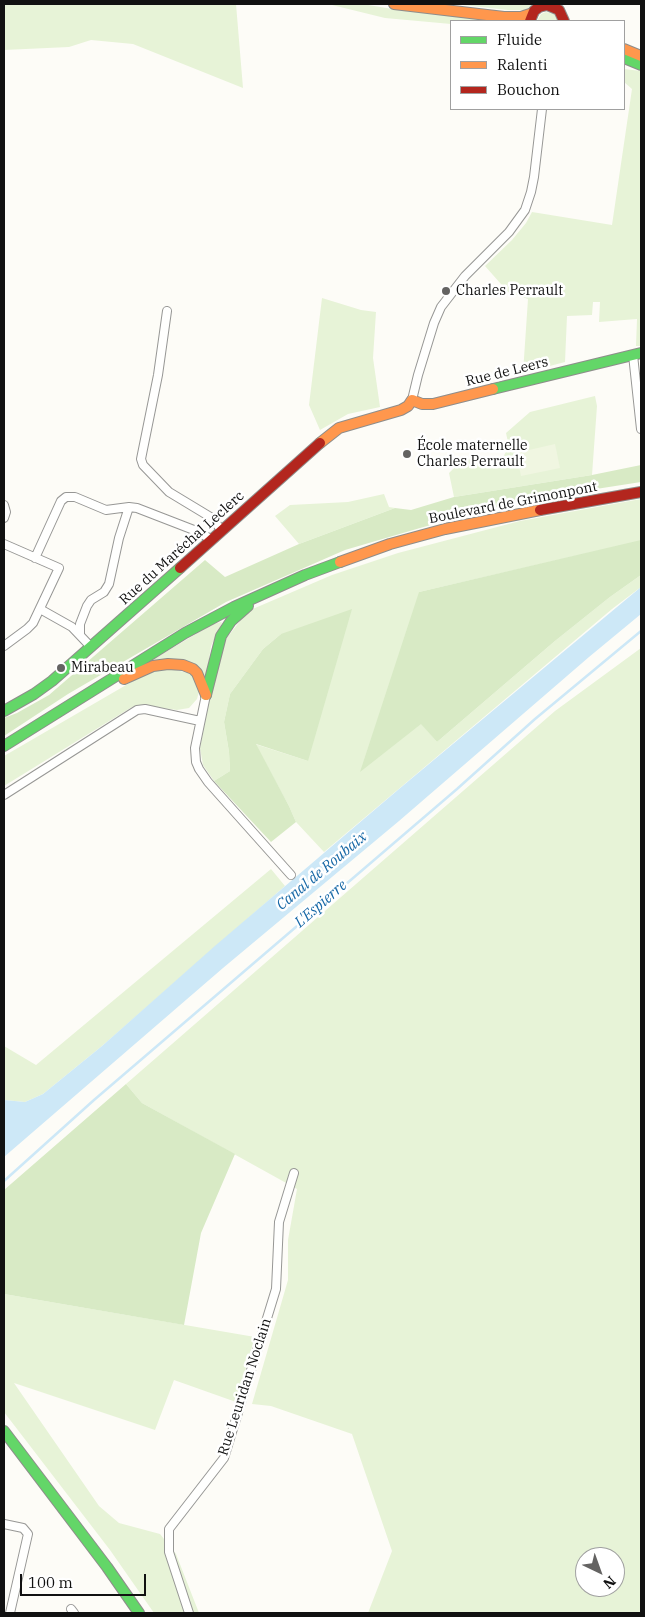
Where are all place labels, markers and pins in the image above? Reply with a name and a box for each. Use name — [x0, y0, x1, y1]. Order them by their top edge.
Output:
place label: Charles Perrault — [456, 283, 563, 299]
marker: Charles Perrault — [440, 285, 452, 297]
place label: École maternelle Charles Perrault — [417, 438, 528, 471]
marker: École maternelle Charles Perrault — [401, 448, 413, 460]
place label: Mirabeau — [71, 660, 134, 676]
marker: Mirabeau — [55, 662, 67, 674]

